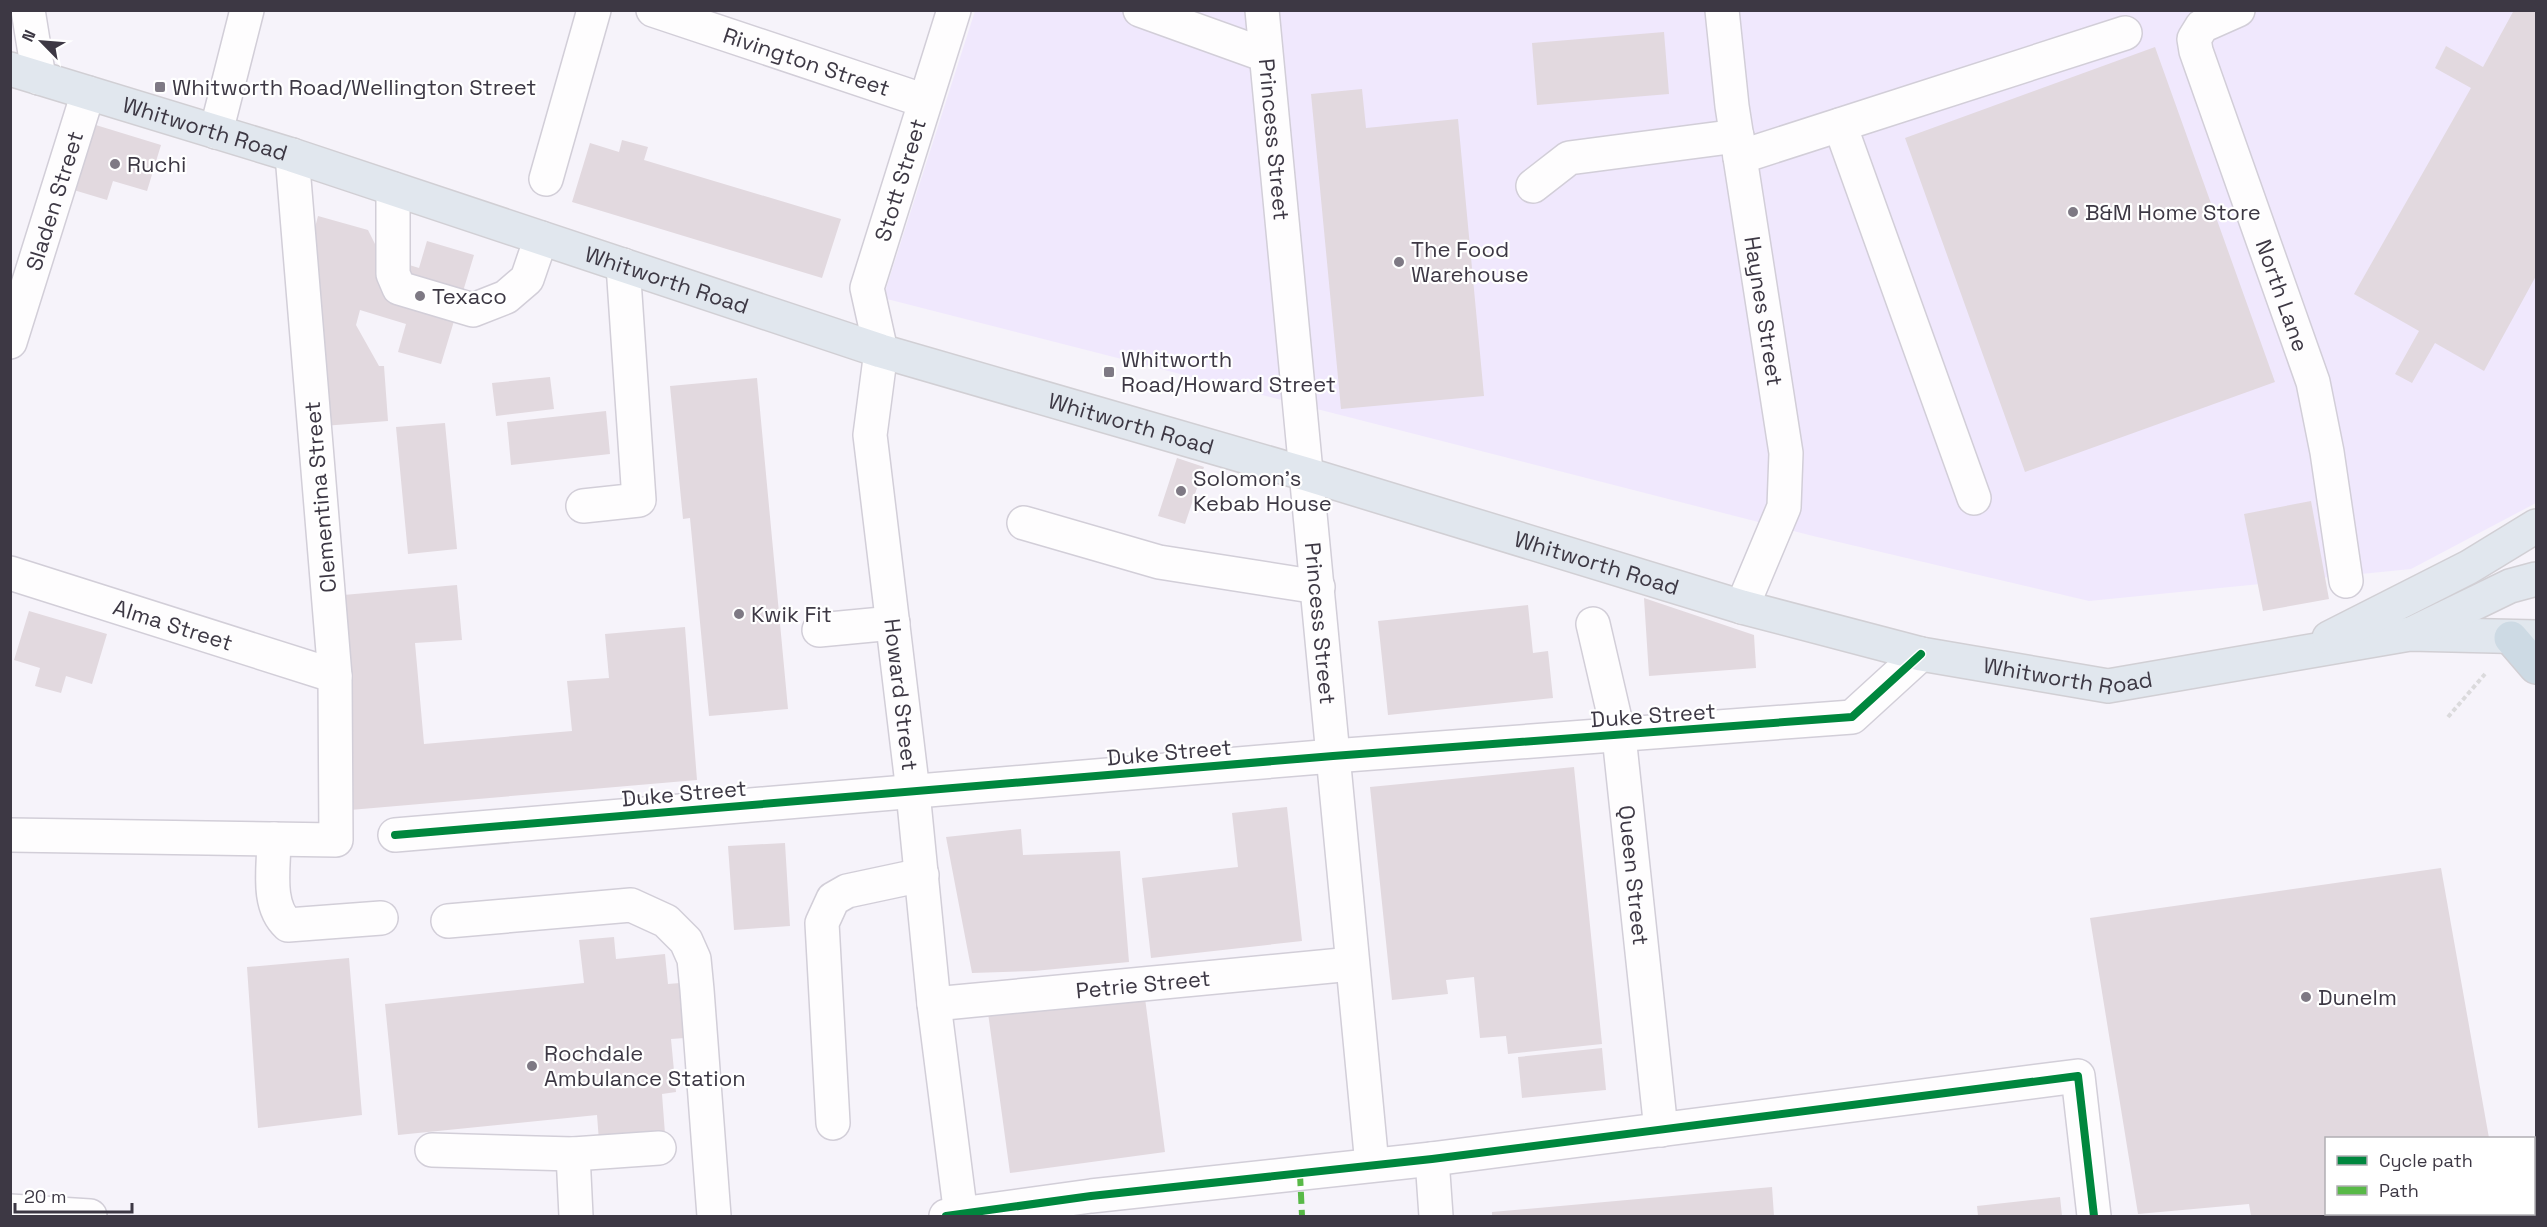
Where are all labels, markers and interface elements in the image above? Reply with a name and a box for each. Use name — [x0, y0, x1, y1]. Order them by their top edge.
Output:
north arrow — [12, 12, 72, 72]
street label: Rivington Street — [720, 21, 894, 102]
text: N — [17, 27, 41, 45]
street label: Princess Street — [1253, 57, 1296, 222]
place label: Whitworth Road/Wellington Street — [172, 73, 536, 101]
marker: Whitworth Road/Wellington Street — [153, 80, 167, 94]
street label: Whitworth Road — [119, 90, 291, 167]
street label: Stott Street — [868, 115, 932, 245]
street label: Sladen Street — [19, 127, 89, 274]
place label: Ruchi — [127, 150, 186, 178]
marker: Ruchi — [108, 157, 122, 171]
place label: B&M Home Store — [2085, 198, 2261, 226]
marker: B&M Home Store — [2066, 205, 2080, 219]
street label: Haynes Street — [1738, 234, 1789, 388]
place label: The Food Warehouse — [1411, 235, 1529, 288]
street label: North Lane — [2250, 236, 2315, 355]
street label: Whitworth Road — [581, 240, 752, 320]
marker: The Food Warehouse — [1392, 255, 1406, 269]
place label: Texaco — [432, 282, 507, 310]
marker: Texaco — [413, 289, 427, 303]
place label: Whitworth Road/Howard Street — [1121, 345, 1336, 398]
marker: Whitworth Road/Howard Street — [1102, 365, 1116, 379]
street label: Whitworth Road — [1045, 386, 1217, 461]
street label: Clementina Street — [298, 400, 342, 594]
place label: Solomon's Kebab House — [1193, 464, 1332, 517]
marker: Solomon's Kebab House — [1174, 484, 1188, 498]
street label: Whitworth Road — [1511, 524, 1683, 601]
street label: Princess Street — [1299, 541, 1342, 706]
street label: Alma Street — [110, 593, 236, 657]
place label: Kwik Fit — [751, 600, 832, 628]
marker: Kwik Fit — [732, 607, 746, 621]
street label: Howard Street — [878, 617, 924, 772]
street label: Whitworth Road — [1981, 651, 2155, 701]
street label: Duke Street — [1590, 697, 1716, 733]
street label: Duke Street — [1105, 733, 1233, 771]
street label: Duke Street — [620, 774, 748, 812]
street label: Queen Street — [1612, 804, 1655, 947]
street label: Petrie Street — [1074, 964, 1212, 1004]
place label: Dunelm — [2318, 983, 2397, 1011]
marker: Dunelm — [2299, 990, 2313, 1004]
place label: Rochdale Ambulance Station — [544, 1039, 746, 1092]
marker: Rochdale Ambulance Station — [525, 1059, 539, 1073]
legend — [2325, 1137, 2535, 1215]
text: Cycle path — [2379, 1149, 2473, 1172]
scale bar — [15, 1176, 132, 1214]
text: Path — [2379, 1179, 2419, 1202]
text: 20 m — [24, 1185, 67, 1208]

